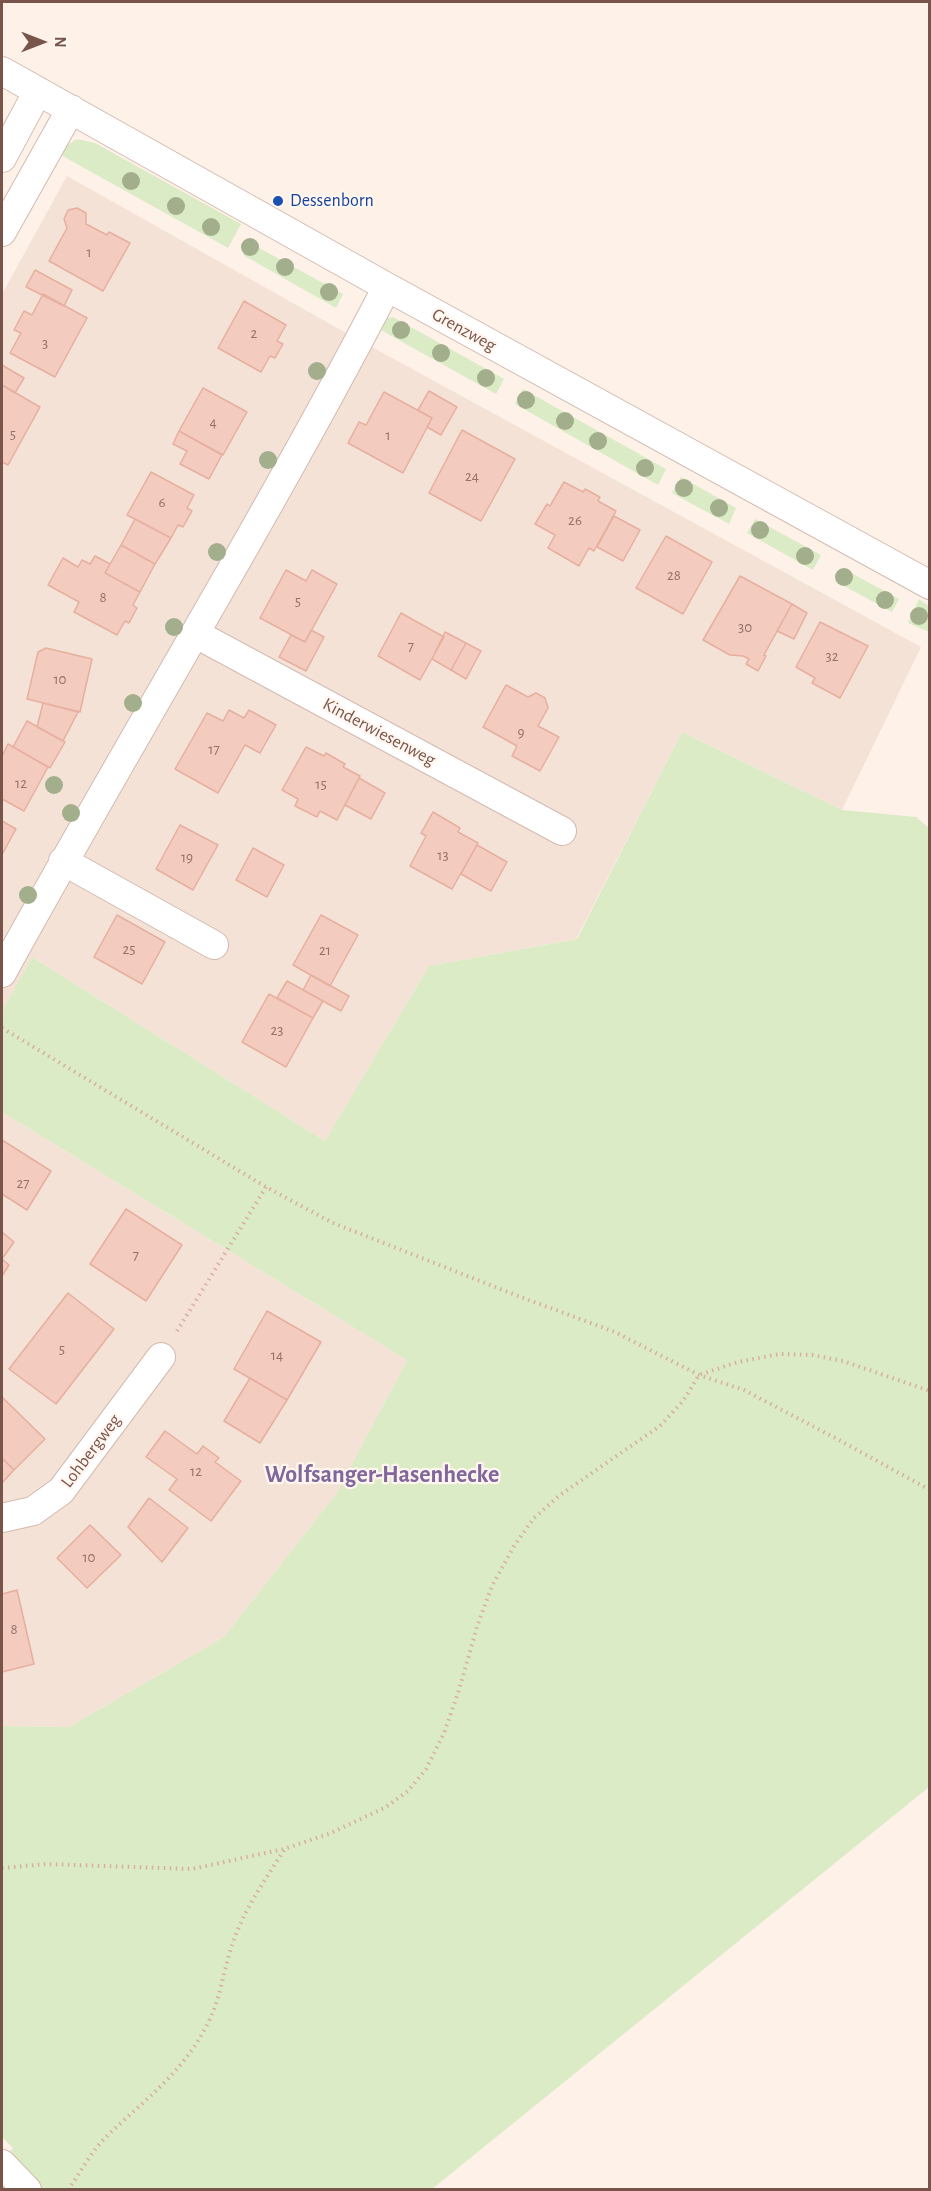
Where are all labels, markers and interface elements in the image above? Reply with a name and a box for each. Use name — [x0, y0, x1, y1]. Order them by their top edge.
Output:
north arrow — [12, 12, 72, 72]
text: N — [52, 36, 68, 48]
place label: Dessenborn — [290, 190, 374, 212]
marker: Dessenborn — [271, 194, 285, 208]
house number: 1 — [86, 243, 92, 261]
street label: Grenzweg — [428, 304, 500, 356]
house number: 2 — [251, 324, 257, 342]
house number: 3 — [42, 334, 48, 352]
house number: 4 — [209, 413, 217, 431]
house number: 5 — [10, 425, 16, 443]
house number: 1 — [385, 426, 391, 444]
house number: 24 — [465, 467, 479, 485]
house number: 6 — [158, 493, 166, 511]
house number: 26 — [568, 511, 582, 529]
house number: 28 — [667, 566, 681, 584]
house number: 8 — [99, 588, 107, 606]
house number: 5 — [295, 592, 301, 610]
house number: 30 — [738, 618, 752, 636]
house number: 7 — [408, 637, 414, 655]
house number: 32 — [825, 647, 839, 665]
house number: 10 — [53, 670, 67, 688]
street label: Kinderwiesenweg — [319, 693, 439, 771]
house number: 9 — [517, 723, 525, 741]
house number: 17 — [208, 740, 220, 758]
house number: 12 — [15, 774, 27, 792]
house number: 15 — [315, 775, 327, 793]
house number: 13 — [437, 846, 449, 864]
house number: 19 — [181, 848, 193, 866]
house number: 25 — [122, 940, 136, 958]
house number: 21 — [319, 941, 331, 959]
house number: 23 — [270, 1021, 284, 1039]
house number: 27 — [16, 1174, 30, 1192]
house number: 7 — [133, 1246, 139, 1264]
house number: 5 — [59, 1340, 65, 1358]
house number: 14 — [271, 1346, 283, 1364]
street label: Lohbergweg — [56, 1410, 126, 1492]
district label: Wolfsanger-Hasenhecke — [265, 1461, 499, 1489]
house number: 12 — [190, 1462, 202, 1480]
house number: 10 — [82, 1548, 96, 1566]
house number: 8 — [10, 1620, 18, 1638]

